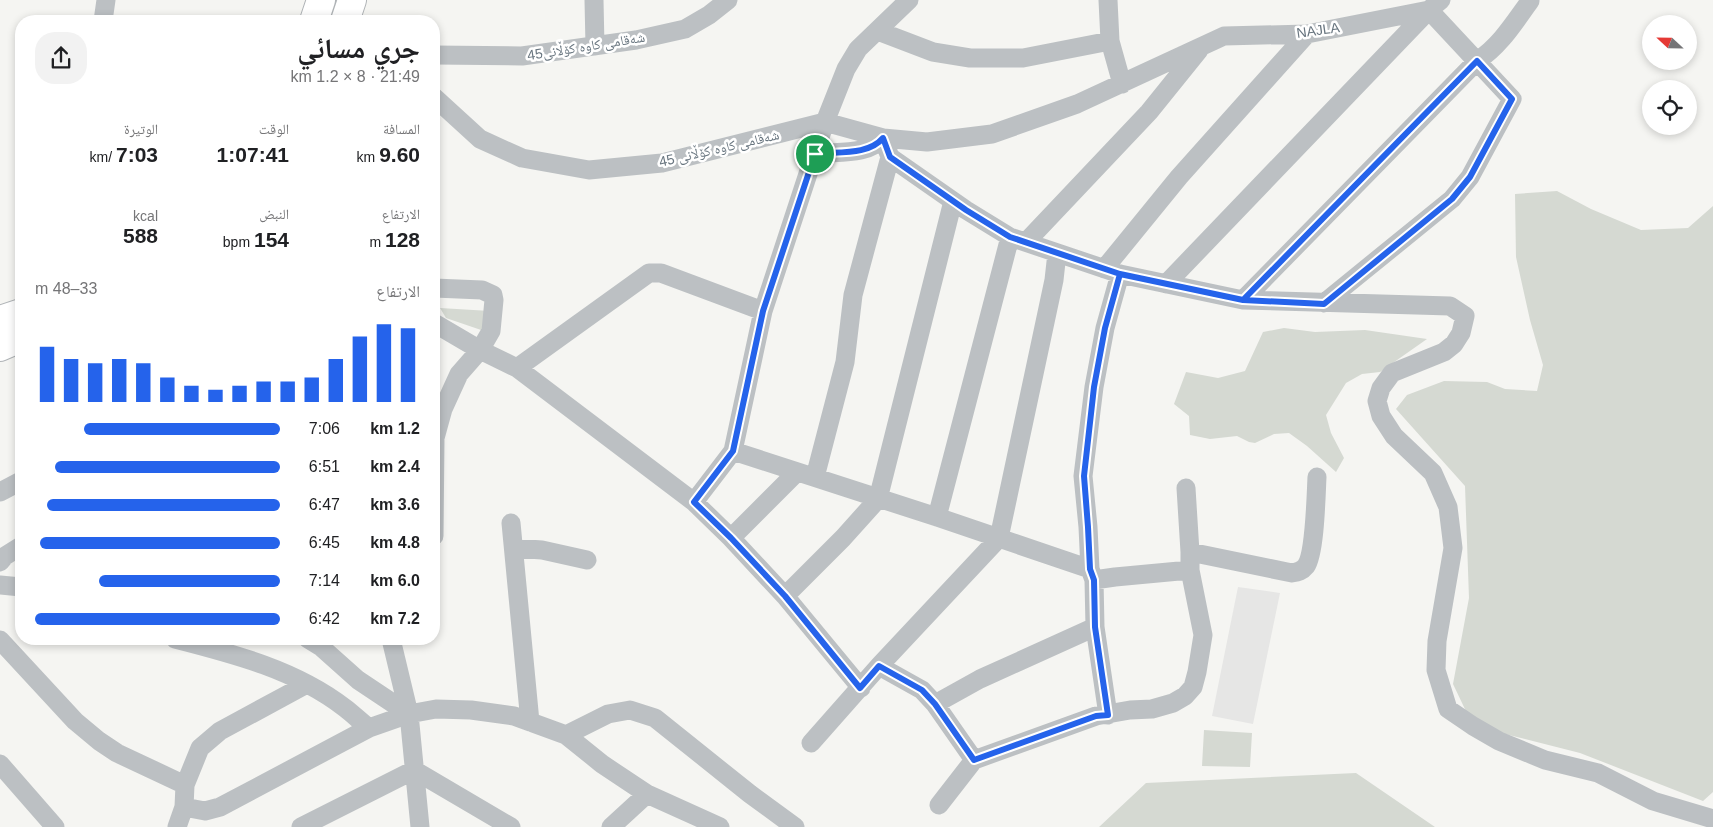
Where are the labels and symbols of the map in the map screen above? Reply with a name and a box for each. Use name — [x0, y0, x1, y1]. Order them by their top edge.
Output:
north arrow — [1642, 15, 1698, 70]
street label: NAJLA — [1295, 19, 1341, 41]
street label: شەقامی کاوە کۆڵانی45 — [526, 27, 646, 64]
street label: شەقامی کاوە کۆڵانی 45 — [657, 125, 781, 171]
pin — [794, 133, 836, 175]

